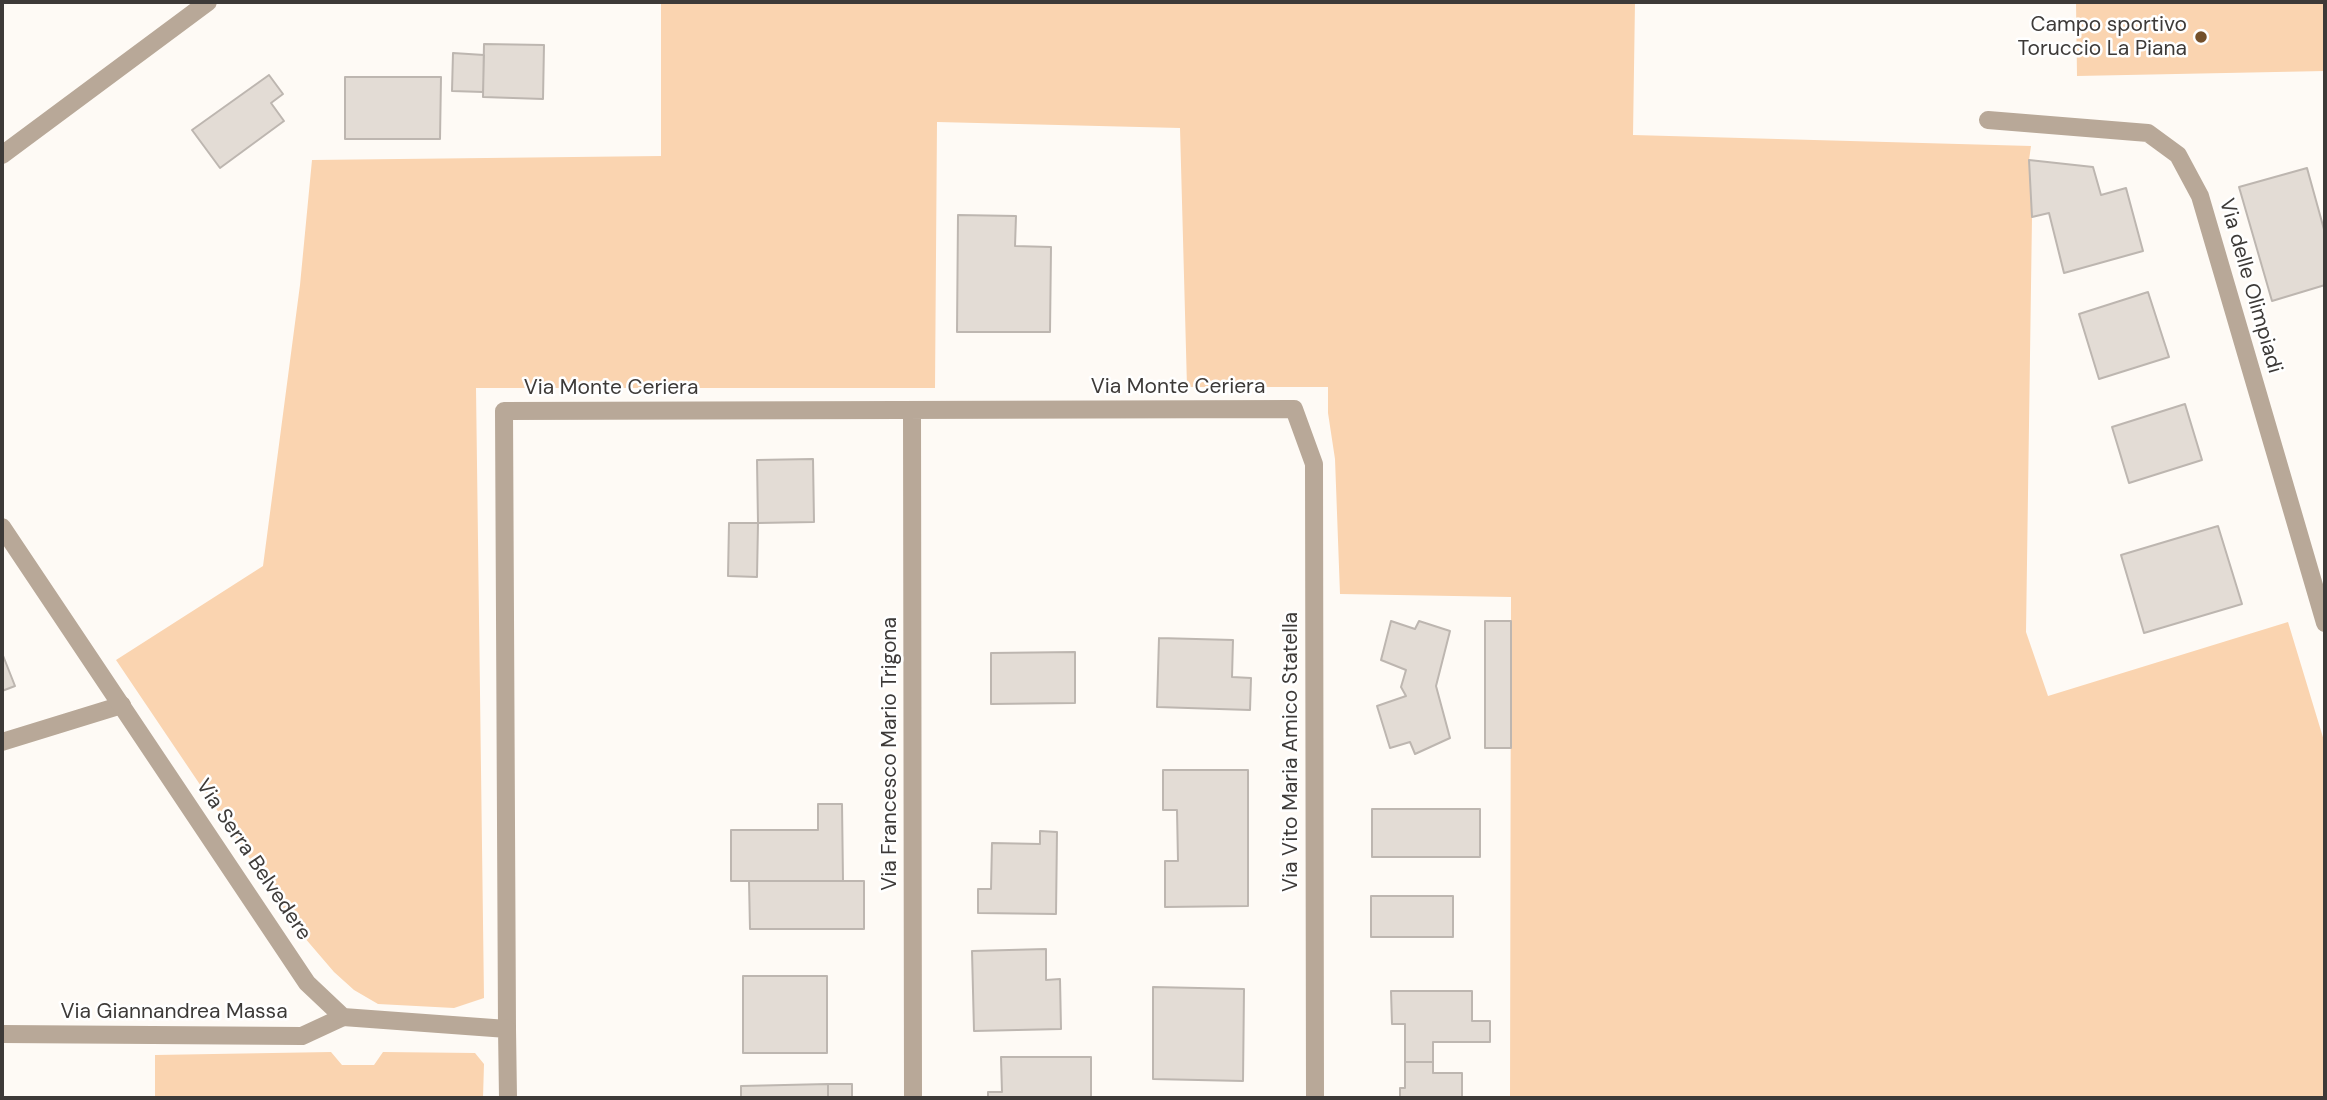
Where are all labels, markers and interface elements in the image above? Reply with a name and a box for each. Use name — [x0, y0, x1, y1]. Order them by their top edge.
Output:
place label: Campo sportivo Toruccio La Piana — [2018, 12, 2187, 62]
marker: Campo sportivo Toruccio La Piana — [2193, 29, 2209, 45]
street label: Via delle Olimpiadi — [2213, 196, 2287, 376]
street label: Via Monte Ceriera — [1091, 374, 1265, 400]
street label: Via Monte Ceriera — [524, 375, 698, 401]
street label: Via Vito Maria Amico Statella — [1278, 612, 1304, 892]
street label: Via Francesco Mario Trigona — [877, 617, 903, 891]
street label: Via Serra Belvedere — [190, 775, 316, 945]
street label: Via Giannandrea Massa — [60, 999, 288, 1025]

